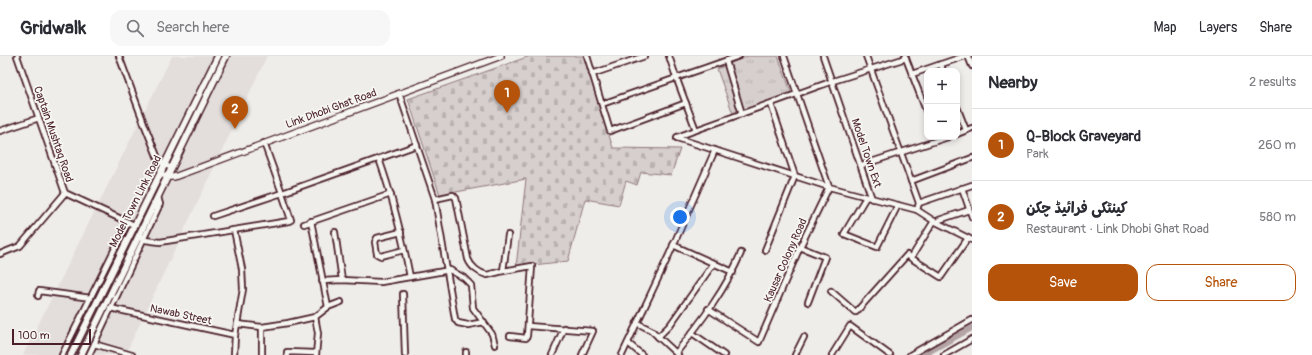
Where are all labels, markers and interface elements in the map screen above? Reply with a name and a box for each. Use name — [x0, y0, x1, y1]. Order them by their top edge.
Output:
search box — [110, 10, 390, 46]
text: Gridwalk — [20, 16, 86, 40]
icon: search — [124, 17, 146, 39]
text: Search here — [156, 18, 229, 37]
text: Map — [1154, 19, 1177, 36]
text: Layers — [1199, 19, 1237, 36]
text: Share — [1259, 19, 1292, 36]
map controls — [924, 68, 960, 140]
button: + — [924, 68, 960, 104]
text: Nearby — [988, 72, 1037, 93]
text: 2 results — [1249, 74, 1296, 90]
pin: 1 — [494, 80, 520, 113]
street label: Captain Mushtaq Road — [31, 85, 76, 184]
street label: Link Dhobi Ghat Road — [284, 86, 378, 131]
pin: 2 — [222, 96, 248, 129]
button: − — [924, 104, 960, 140]
street label: Model Town Ext — [849, 117, 885, 190]
text: Q-Block Graveyard — [1026, 127, 1141, 146]
text: 1 — [998, 137, 1004, 153]
text: 260 m — [1258, 137, 1296, 153]
text: Park — [1026, 146, 1049, 162]
street label: Model Town Link Road — [107, 153, 164, 249]
text: کینٹکی فرائیڈ چکن — [1026, 199, 1128, 218]
your location — [670, 207, 690, 227]
text: 2 — [997, 209, 1005, 225]
text: 580 m — [1259, 209, 1296, 225]
street label: Kausar Colony Road — [761, 216, 810, 304]
text: Restaurant · Link Dhobi Ghat Road — [1026, 221, 1209, 237]
button: Save — [988, 264, 1138, 301]
button: Share — [1146, 264, 1296, 301]
street label: Nawab Street — [149, 302, 213, 327]
scale bar — [12, 327, 91, 346]
text: 100 m — [18, 329, 49, 342]

